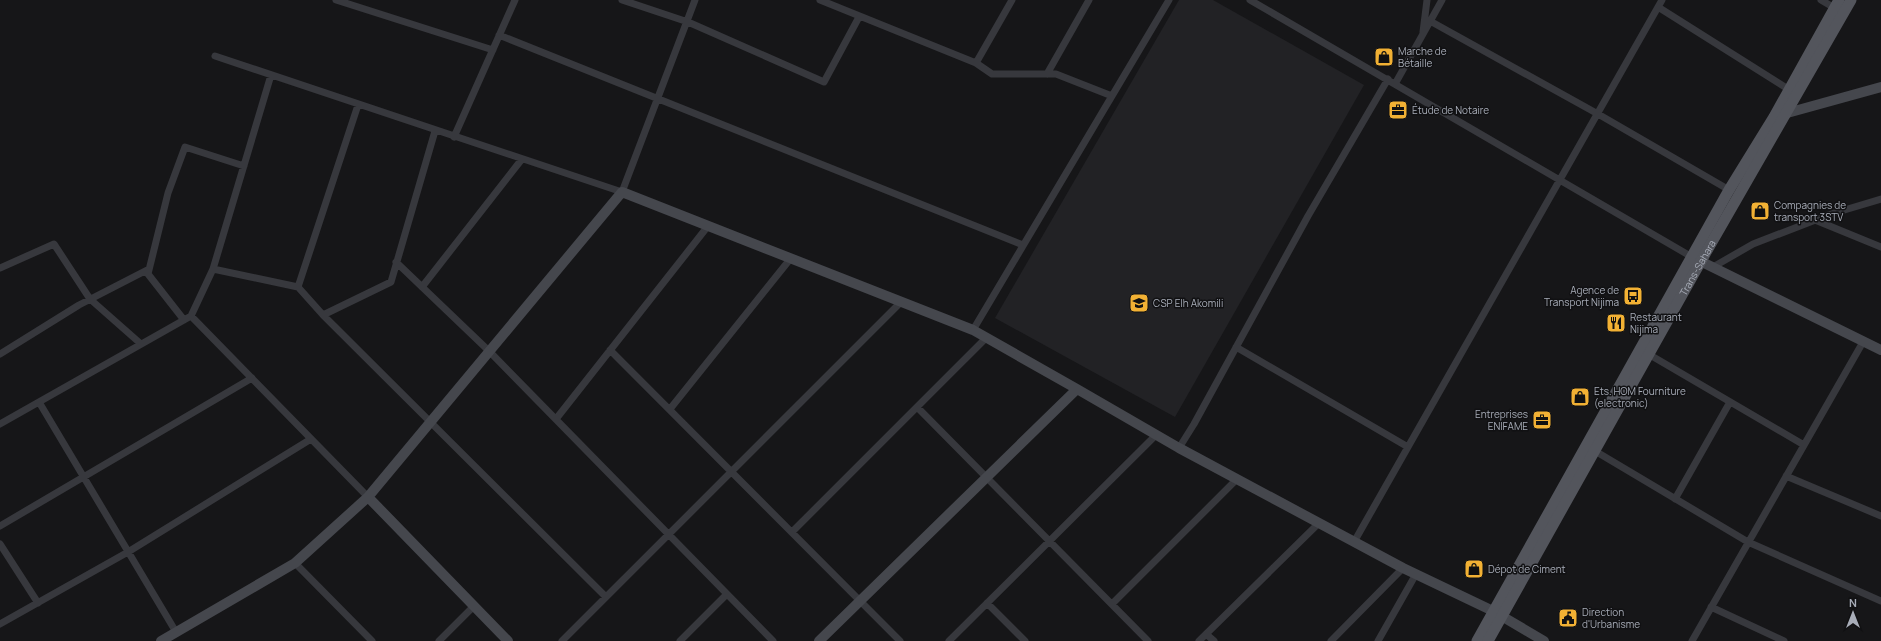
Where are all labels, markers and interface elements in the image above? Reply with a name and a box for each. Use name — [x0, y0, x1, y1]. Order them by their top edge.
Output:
place label: Marche de Bétaille — [1398, 44, 1447, 70]
shop icon: Marche de Bétaille — [1373, 46, 1395, 68]
office icon: Étude de Notaire — [1387, 99, 1409, 121]
place label: Étude de Notaire — [1412, 103, 1489, 117]
place label: Compagnies de transport 3STV — [1774, 198, 1846, 224]
shop icon: Compagnies de transport 3STV — [1749, 200, 1771, 222]
street label: Trans-Sahara — [1676, 237, 1719, 298]
place label: Agence de Transport Nijima — [1544, 283, 1619, 309]
bus stop icon: Agence de Transport Nijima — [1622, 285, 1644, 307]
school or university icon: CSP Elh Akomili — [1128, 292, 1150, 314]
place label: CSP Elh Akomili — [1153, 296, 1223, 310]
place label: Restaurant Nijima — [1630, 310, 1682, 336]
restaurant icon: Restaurant Nijima — [1605, 312, 1627, 334]
place label: Ets. HOM Fourniture (electronic) — [1594, 384, 1686, 410]
shop icon: Ets. HOM Fourniture (electronic) — [1569, 386, 1591, 408]
place label: Entreprises ENIFAME — [1475, 407, 1528, 433]
office icon: Entreprises ENIFAME — [1531, 409, 1553, 431]
shop icon: Dépot de Ciment — [1463, 558, 1485, 580]
place label: Dépot de Ciment — [1488, 562, 1566, 576]
north arrow — [1833, 593, 1873, 633]
text: N — [1849, 595, 1857, 610]
place label: Direction d'Urbanisme — [1582, 605, 1640, 631]
public building icon: Direction d'Urbanisme — [1557, 607, 1579, 629]

